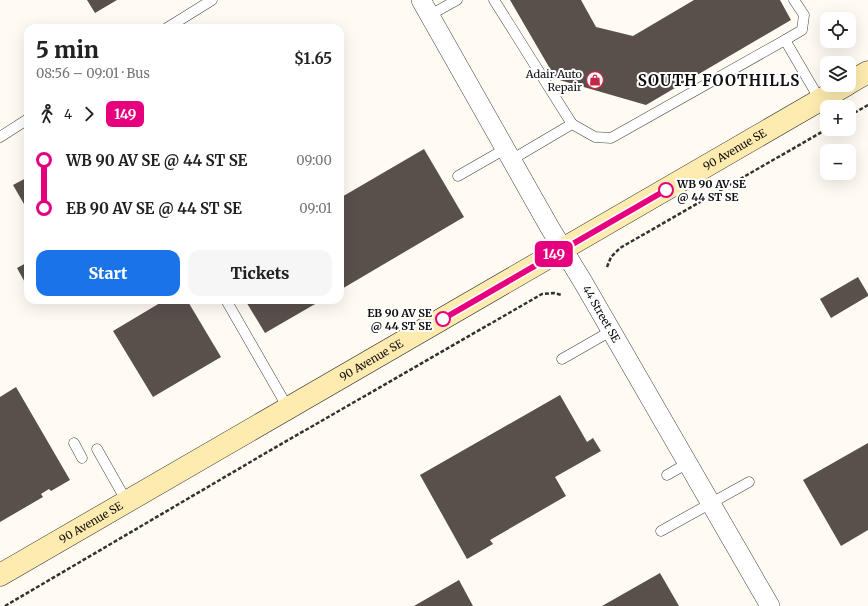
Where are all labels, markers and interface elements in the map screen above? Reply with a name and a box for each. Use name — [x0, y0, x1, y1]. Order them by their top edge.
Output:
map controls — [820, 12, 856, 180]
button: locate — [820, 12, 856, 48]
text: 5 min — [36, 36, 99, 64]
text: $1.65 — [294, 49, 332, 68]
button: layers — [820, 56, 856, 92]
text: 08:56 – 09:01 · Bus — [36, 65, 150, 82]
place label: Adair Auto Repair — [525, 67, 583, 94]
shop icon: Adair Auto Repair — [585, 70, 605, 90]
district label: SOUTH FOOTHILLS — [638, 71, 800, 90]
button: + — [820, 100, 856, 136]
icon: walk — [36, 103, 58, 125]
icon: forward — [78, 103, 100, 125]
text: 149 — [114, 105, 136, 123]
text: 4 — [64, 106, 72, 123]
street label: 90 Avenue SE — [700, 126, 769, 173]
button: − — [820, 144, 856, 180]
text: WB 90 AV SE @ 44 ST SE — [66, 151, 247, 170]
text: 09:00 — [296, 152, 332, 169]
place label: WB 90 AV SE @ 44 ST SE — [676, 177, 747, 204]
marker: WB 90 AV SE @ 44 ST SE — [658, 182, 674, 198]
text: EB 90 AV SE @ 44 ST SE — [66, 199, 242, 218]
text: 09:01 — [299, 200, 332, 217]
line badge: 149 — [531, 241, 577, 267]
text: 149 — [543, 245, 565, 263]
button: Start — [36, 250, 180, 296]
button: Tickets — [188, 250, 332, 296]
street label: 44 Street SE — [579, 283, 623, 345]
place label: EB 90 AV SE @ 44 ST SE — [367, 306, 433, 333]
marker: EB 90 AV SE @ 44 ST SE — [435, 311, 451, 327]
street label: 90 Avenue SE — [337, 336, 405, 384]
street label: 90 Avenue SE — [57, 499, 125, 546]

